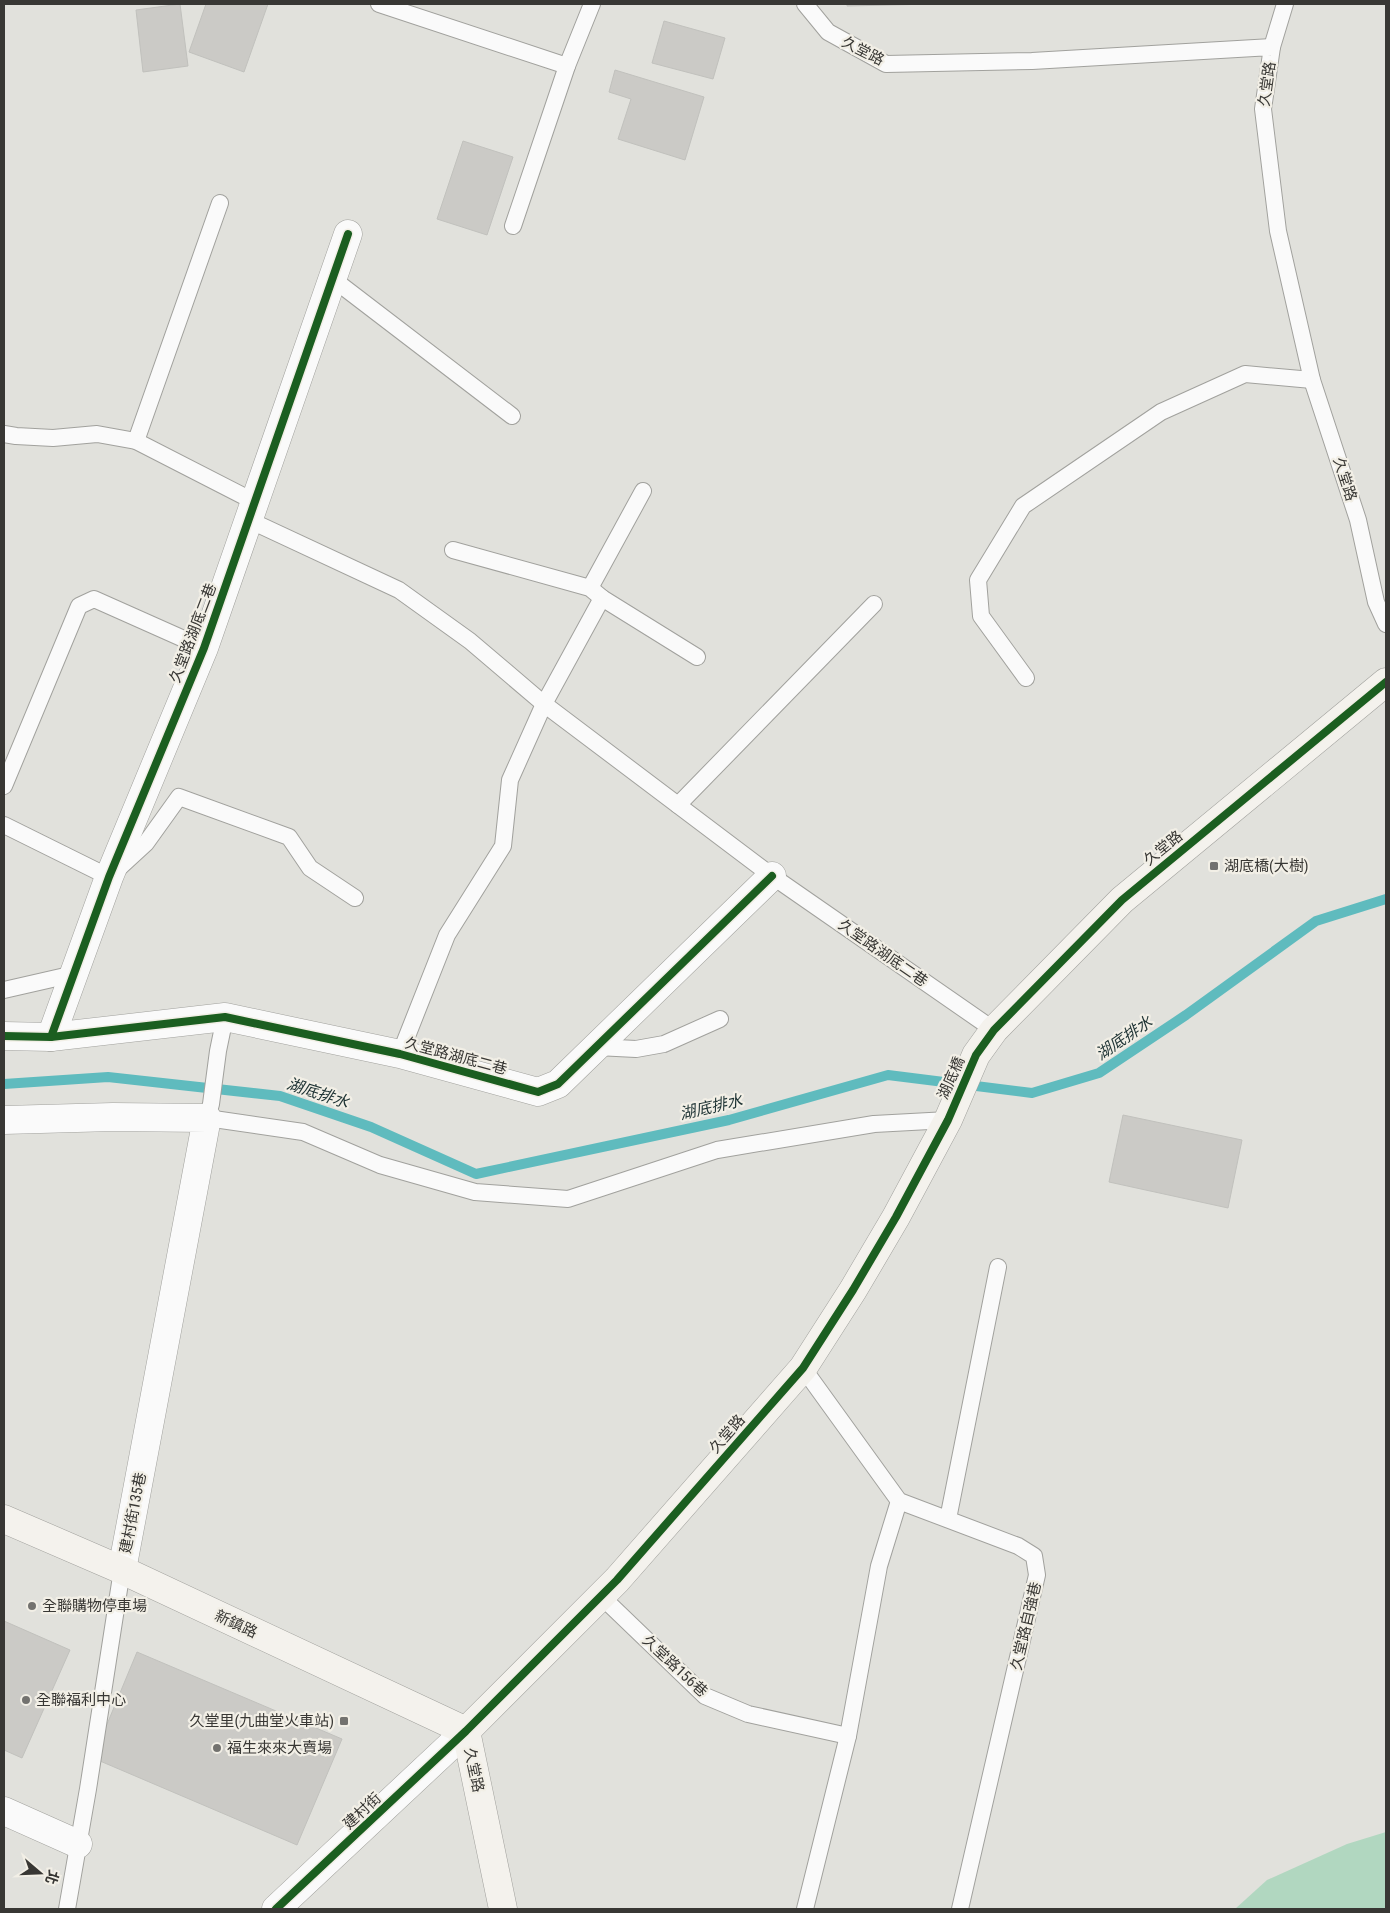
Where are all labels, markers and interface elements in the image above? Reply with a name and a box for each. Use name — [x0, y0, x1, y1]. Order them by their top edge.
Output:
street label: 久堂路 — [839, 33, 887, 69]
street label: 久堂路 — [1255, 60, 1279, 108]
street label: 久堂路 — [1329, 455, 1361, 503]
street label: 久堂路湖底二巷 — [166, 581, 220, 685]
street label: 久堂路 — [1140, 827, 1186, 869]
place label: 湖底橋(大樹) — [1224, 857, 1309, 875]
marker: 湖底橋(大樹) — [1208, 860, 1220, 872]
street label: 久堂路湖底二巷 — [835, 916, 931, 990]
water label: 湖底排水 — [1092, 1012, 1157, 1064]
street label: 久堂路湖底二巷 — [403, 1034, 509, 1078]
street label: 湖底橋 — [934, 1054, 968, 1102]
water label: 湖底排水 — [285, 1074, 352, 1112]
water label: 湖底排水 — [678, 1090, 745, 1123]
street label: 久堂路 — [705, 1411, 749, 1457]
street label: 建村街135巷 — [116, 1471, 150, 1555]
street label: 久堂路自強巷 — [1007, 1580, 1045, 1672]
place label: 全聯購物停車場 — [42, 1597, 147, 1615]
marker: 全聯購物停車場 — [26, 1600, 38, 1612]
street label: 新鎮路 — [212, 1606, 260, 1642]
street label: 久堂路156巷 — [639, 1631, 711, 1701]
place label: 全聯福利中心 — [36, 1691, 126, 1709]
marker: 全聯福利中心 — [20, 1694, 32, 1706]
place label: 久堂里(九曲堂火車站) — [190, 1712, 334, 1730]
marker: 久堂里(九曲堂火車站) — [338, 1715, 350, 1727]
place label: 福生來來大賣場 — [227, 1739, 332, 1757]
marker: 福生來來大賣場 — [211, 1742, 223, 1754]
street label: 久堂路 — [461, 1746, 487, 1794]
street label: 建村街 — [339, 1789, 385, 1833]
north arrow — [15, 1848, 65, 1898]
text: 北 — [42, 1868, 62, 1886]

